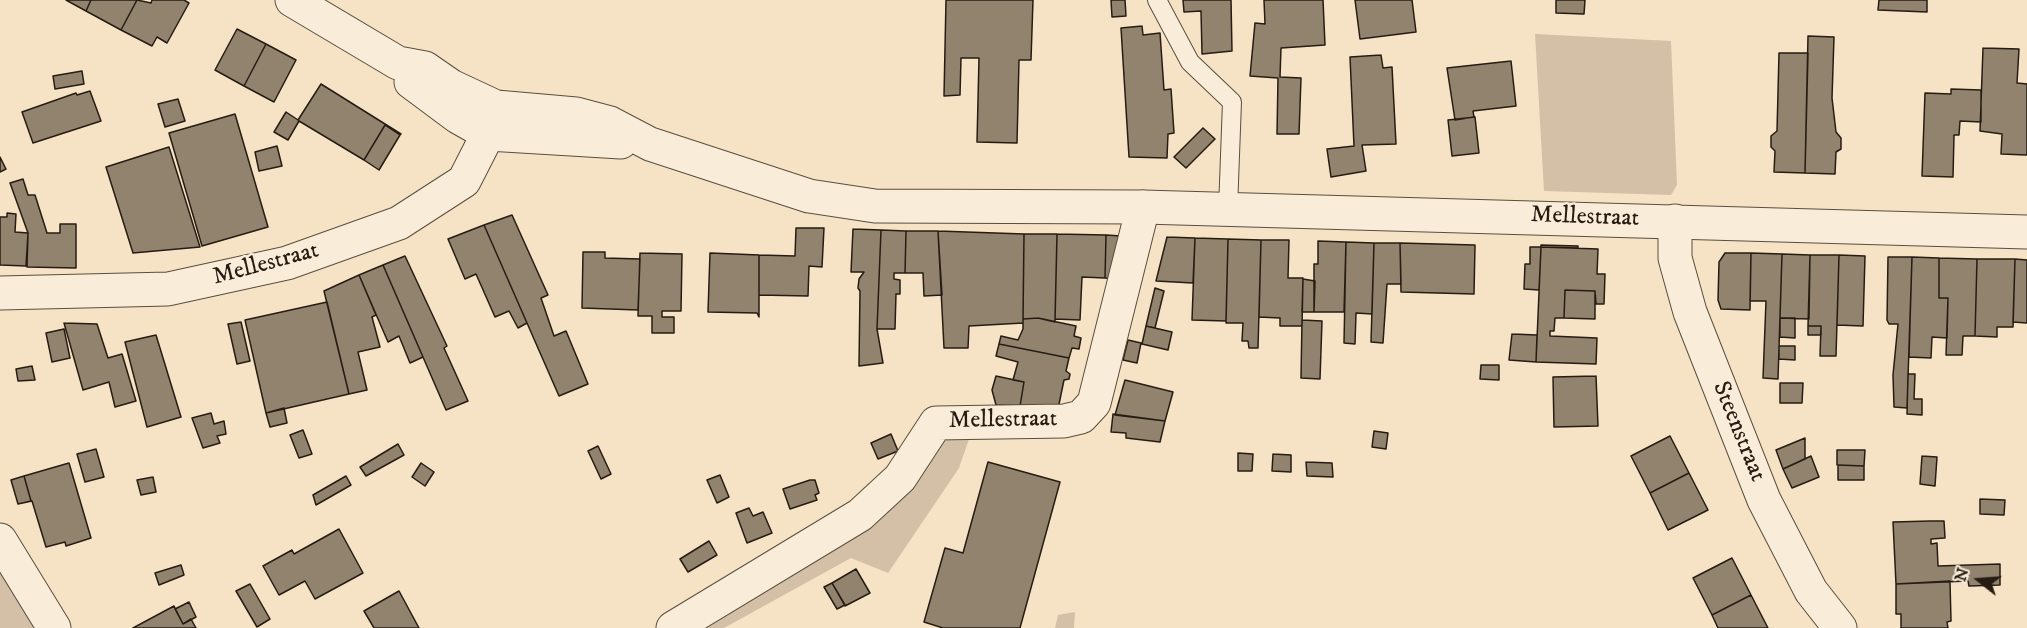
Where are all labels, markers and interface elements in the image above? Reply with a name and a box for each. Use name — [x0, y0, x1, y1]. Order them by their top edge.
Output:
street label: Mellestraat — [1530, 202, 1640, 234]
street label: Mellestraat — [210, 237, 322, 293]
street label: Steenstraat — [1705, 378, 1771, 486]
street label: Mellestraat — [948, 406, 1058, 436]
north arrow — [1949, 550, 2009, 610]
text: N — [1950, 566, 1973, 584]

